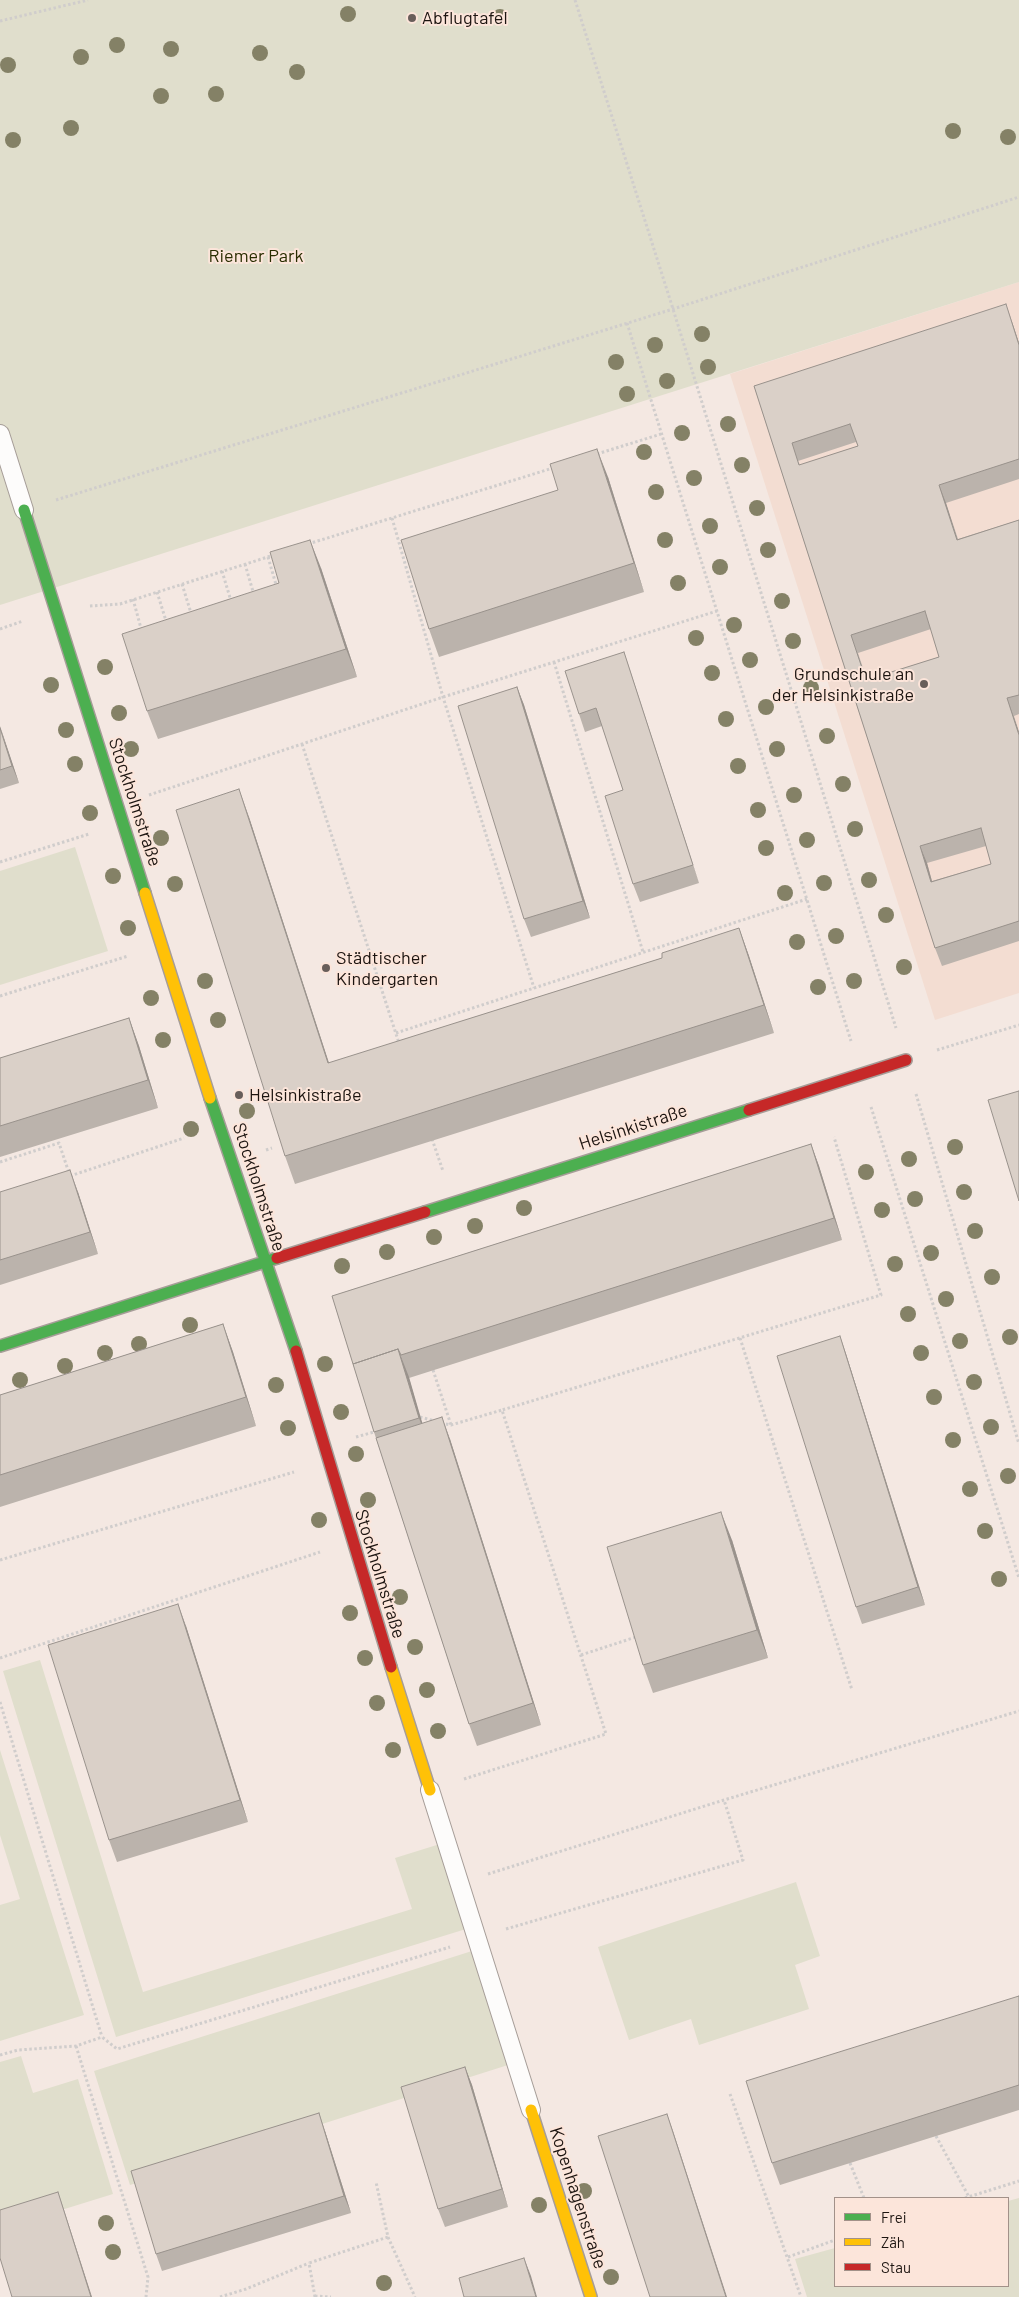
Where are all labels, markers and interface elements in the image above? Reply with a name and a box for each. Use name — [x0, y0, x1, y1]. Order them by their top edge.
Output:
place label: Abflugtafel — [422, 7, 508, 29]
marker: Abflugtafel — [406, 12, 418, 24]
park label: Riemer Park — [208, 245, 304, 267]
place label: Grundschule an der Helsinkistraße — [772, 663, 914, 706]
marker: Grundschule an der Helsinkistraße — [918, 678, 930, 690]
street label: Stockholmstraße — [104, 735, 166, 869]
place label: Städtischer Kindergarten — [336, 947, 438, 990]
marker: Städtischer Kindergarten — [320, 962, 332, 974]
place label: Helsinkistraße — [249, 1084, 362, 1106]
marker: Helsinkistraße — [233, 1089, 245, 1101]
street label: Helsinkistraße — [576, 1099, 690, 1155]
street label: Stockholmstraße — [228, 1120, 290, 1254]
street label: Stockholmstraße — [350, 1507, 410, 1641]
street label: Kopenhagenstraße — [545, 2124, 611, 2272]
legend — [834, 2197, 1009, 2287]
text: Frei — [881, 2208, 907, 2226]
text: Zäh — [881, 2233, 905, 2251]
text: Stau — [881, 2258, 911, 2276]

